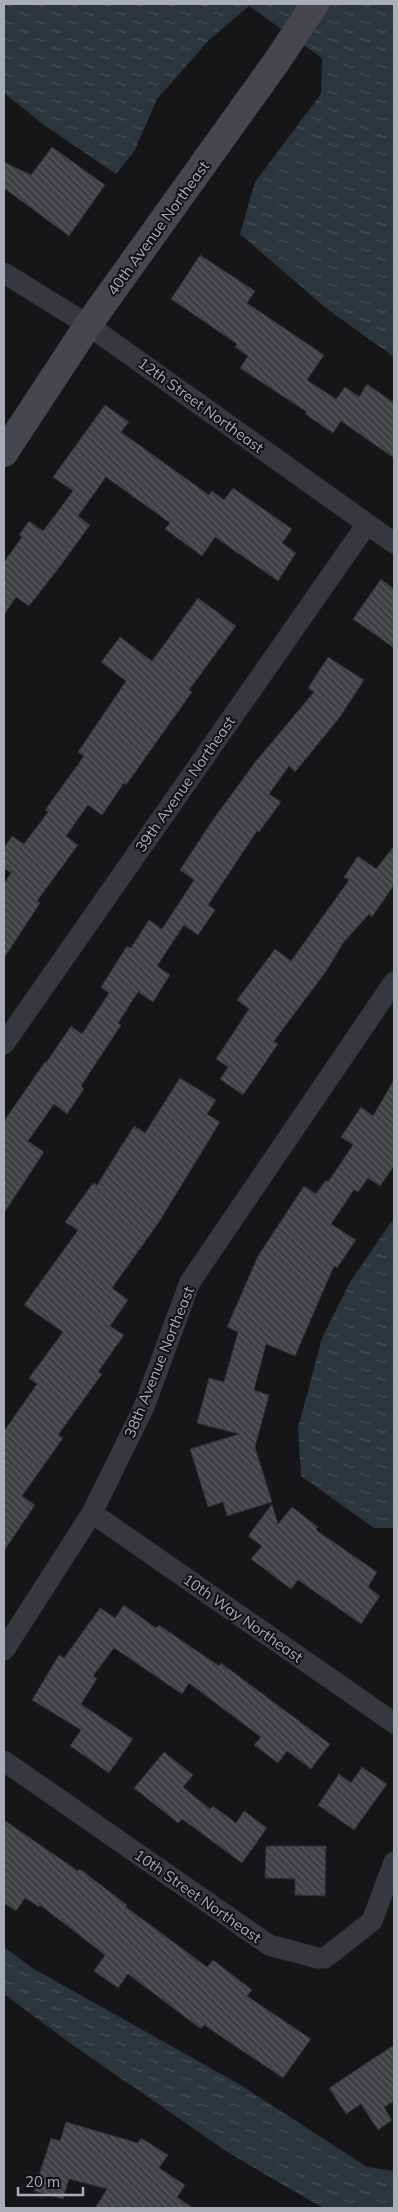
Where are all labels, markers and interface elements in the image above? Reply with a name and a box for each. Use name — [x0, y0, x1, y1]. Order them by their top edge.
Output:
street label: 40th Avenue Northeast — [103, 157, 213, 299]
street label: 12th Street Northeast — [134, 353, 268, 457]
street label: 39th Avenue Northeast — [131, 712, 239, 856]
street label: 38th Avenue Northeast — [120, 1284, 198, 1440]
street label: 10th Way Northeast — [179, 1569, 307, 1667]
street label: 10th Street Northeast — [131, 1845, 265, 1947]
scale bar — [18, 2164, 82, 2196]
text: 20 m — [25, 2172, 60, 2191]

